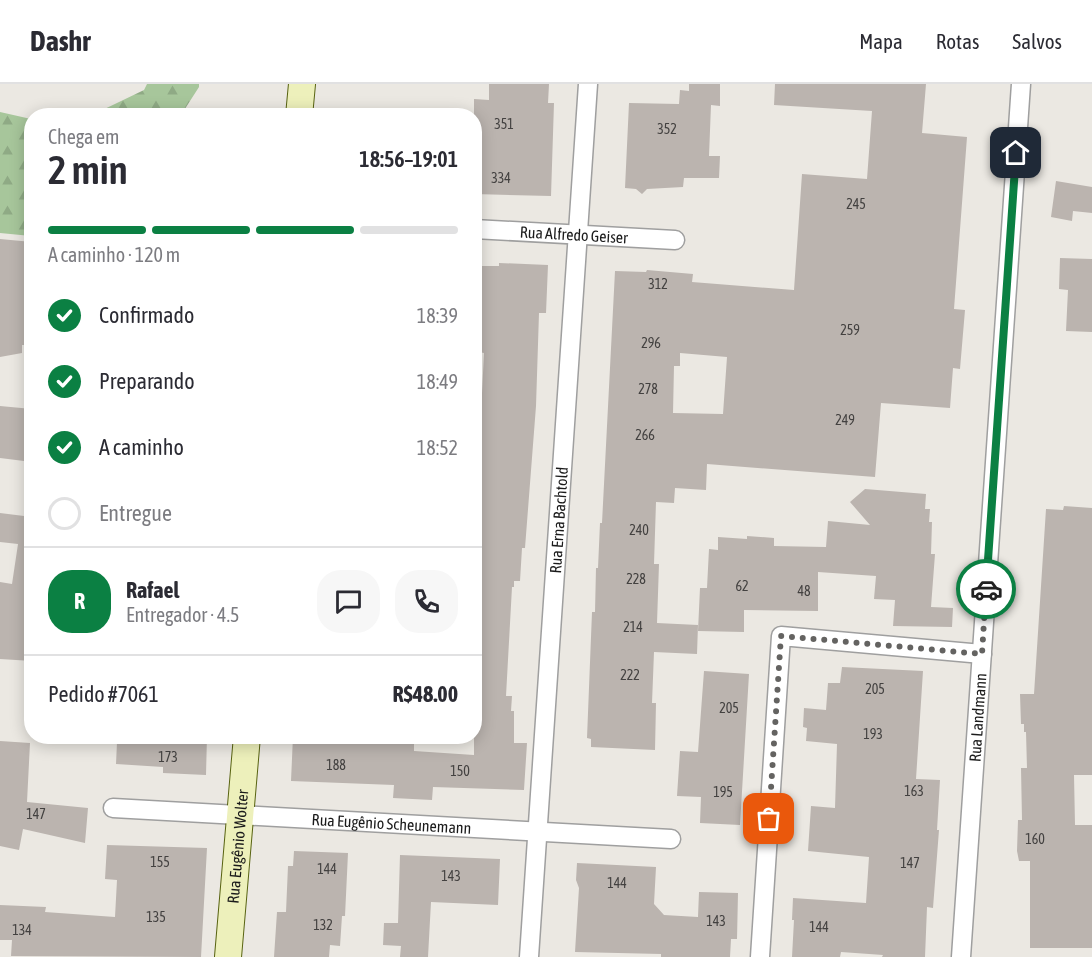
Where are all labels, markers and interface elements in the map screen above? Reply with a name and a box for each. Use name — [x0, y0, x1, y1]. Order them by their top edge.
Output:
text: Dashr — [30, 25, 90, 57]
text: Mapa — [859, 29, 903, 53]
text: Rotas — [936, 29, 979, 53]
text: Salvos — [1012, 29, 1062, 53]
house number: 351 — [494, 116, 514, 132]
house number: 352 — [657, 121, 677, 137]
text: Chega em — [48, 125, 120, 148]
pin — [990, 127, 1041, 178]
icon: home — [999, 136, 1032, 169]
text: 18:56–19:01 — [359, 146, 458, 172]
text: 2 min — [48, 148, 128, 192]
house number: 334 — [491, 170, 511, 186]
house number: 245 — [846, 196, 866, 212]
street label: Rua Alfredo Geiser — [519, 223, 629, 246]
text: A caminho · 120 m — [48, 243, 180, 266]
house number: 312 — [648, 276, 668, 292]
icon: check — [48, 299, 81, 332]
text: Confirmado — [99, 302, 194, 328]
text: 18:39 — [417, 304, 458, 327]
house number: 259 — [840, 322, 860, 338]
house number: 296 — [641, 335, 661, 351]
icon: check — [48, 365, 81, 398]
text: Preparando — [99, 368, 195, 394]
text: 18:49 — [417, 370, 458, 393]
house number: 278 — [638, 381, 658, 397]
house number: 249 — [835, 412, 855, 428]
house number: 266 — [635, 427, 655, 443]
icon: check — [48, 431, 81, 464]
text: A caminho — [99, 434, 184, 460]
text: 18:52 — [417, 436, 458, 459]
street label: Rua Erna Bachtold — [546, 466, 571, 574]
text: Entregue — [99, 500, 172, 526]
house number: 240 — [629, 522, 649, 538]
courier — [956, 559, 1016, 619]
button: chat — [317, 570, 380, 633]
button: phone — [395, 570, 458, 633]
house number: 228 — [626, 571, 646, 587]
icon: car — [970, 573, 1003, 606]
text: Rafael — [126, 577, 179, 603]
house number: 62 — [735, 578, 749, 594]
house number: 48 — [797, 583, 811, 599]
text: R — [74, 588, 85, 614]
text: Entregador · 4.5 — [126, 603, 239, 626]
house number: 214 — [623, 619, 643, 635]
house number: 222 — [620, 667, 640, 683]
street label: Rua Landmann — [965, 673, 989, 763]
text: Pedido #7061 — [48, 681, 159, 707]
text: R$48.00 — [392, 681, 458, 707]
house number: 205 — [865, 681, 885, 697]
house number: 205 — [719, 700, 739, 716]
house number: 193 — [863, 726, 883, 742]
house number: 173 — [158, 749, 178, 765]
house number: 188 — [326, 757, 346, 773]
house number: 150 — [450, 763, 470, 779]
house number: 163 — [904, 783, 924, 799]
house number: 195 — [713, 784, 733, 800]
street label: Rua Eugênio Wolter — [224, 788, 251, 904]
pin — [743, 793, 794, 844]
icon: bag — [752, 802, 785, 835]
house number: 147 — [26, 806, 46, 822]
street label: Rua Eugênio Scheunemann — [311, 810, 472, 837]
house number: 160 — [1025, 831, 1045, 847]
house number: 155 — [150, 854, 170, 870]
house number: 147 — [900, 855, 920, 871]
house number: 144 — [317, 861, 337, 877]
house number: 143 — [441, 868, 461, 884]
house number: 144 — [607, 875, 627, 891]
house number: 135 — [146, 909, 166, 925]
house number: 143 — [706, 913, 726, 929]
house number: 132 — [313, 917, 333, 933]
house number: 144 — [809, 919, 829, 935]
house number: 134 — [12, 922, 32, 938]

